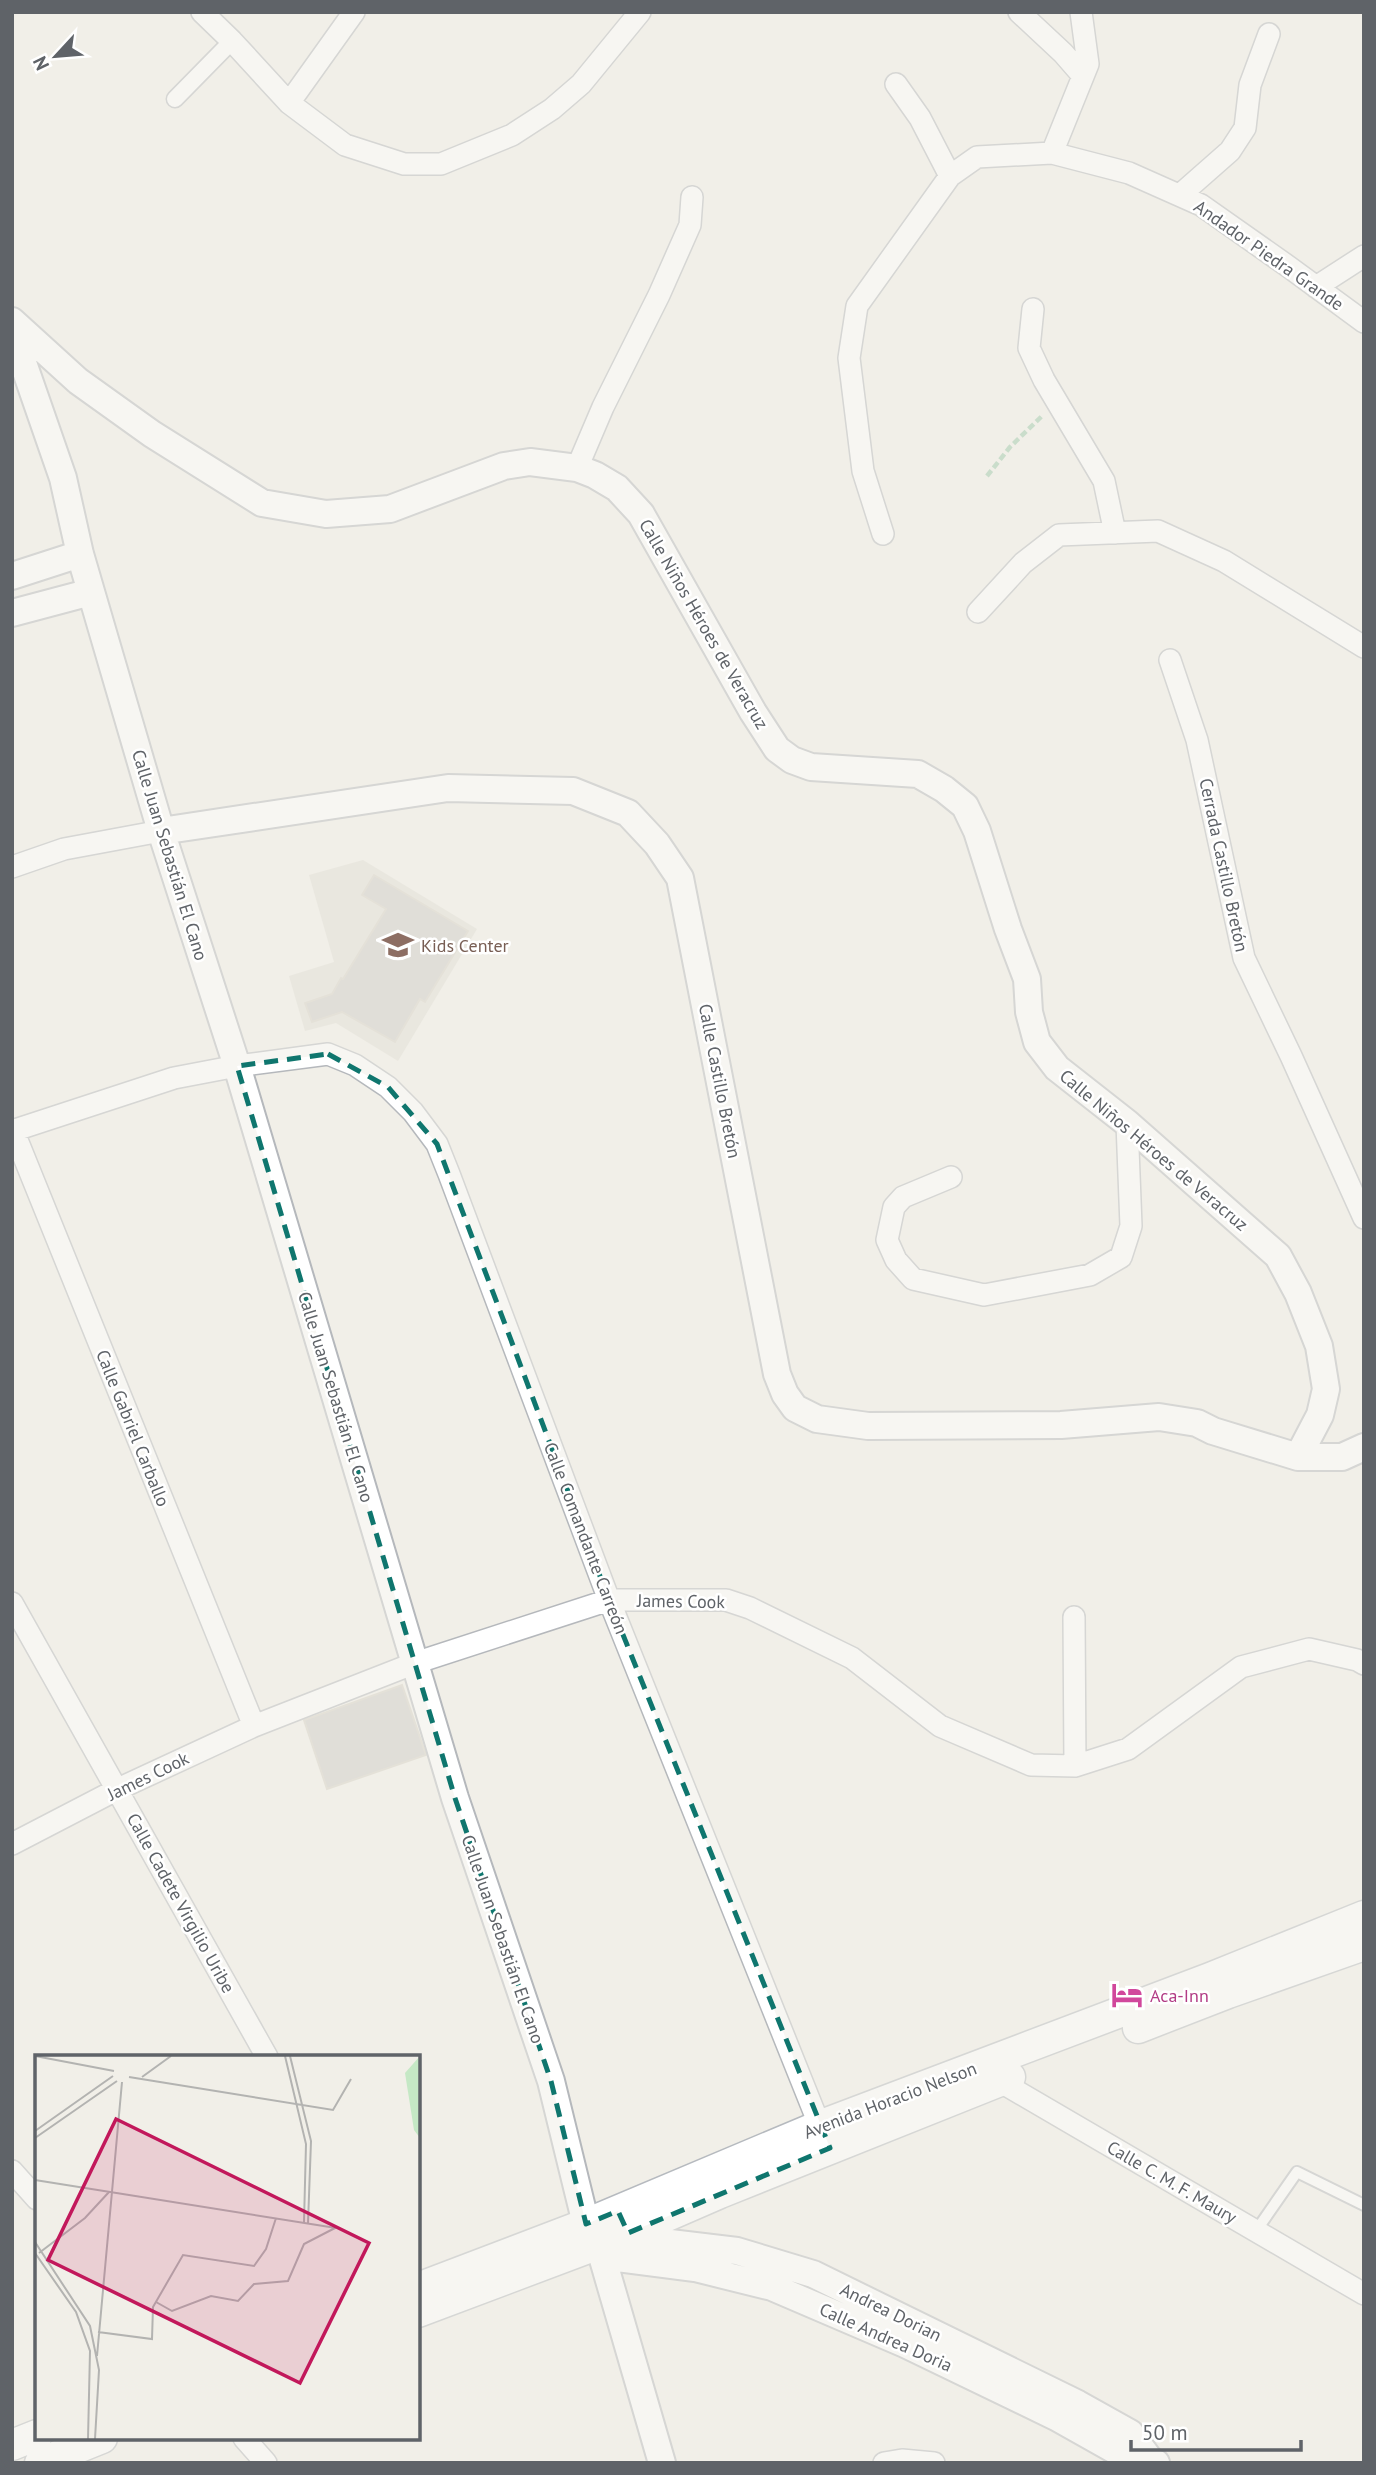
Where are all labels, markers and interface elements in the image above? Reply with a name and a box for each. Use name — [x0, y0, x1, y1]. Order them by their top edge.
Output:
north arrow — [21, 21, 91, 91]
text: N — [27, 53, 54, 74]
street label: Andador Piedra Grande — [1190, 195, 1348, 315]
street label: Calle Niños Héroes de Veracruz — [634, 515, 774, 733]
street label: Calle Juan Sebastián El Cano — [127, 747, 213, 963]
street label: Cerrada Castillo Bretón — [1194, 776, 1254, 954]
school or university icon: Kids Center — [381, 928, 415, 962]
place label: Kids Center — [421, 934, 509, 957]
street label: Calle Castillo Bretón — [694, 1002, 746, 1160]
street label: Calle Niños Héroes de Veracruz — [1055, 1064, 1253, 1236]
street label: Calle Juan Sebastián El Cano — [293, 1289, 379, 1505]
street label: Calle Gabriel Carballo — [91, 1346, 175, 1510]
street label: Calle Comandante Carreón — [539, 1439, 633, 1637]
street label: James Cook — [636, 1589, 726, 1613]
street label: James Cook — [103, 1746, 193, 1806]
street label: Calle Cadete Virgilio Uribe — [122, 1809, 240, 1997]
street label: Calle Juan Sebastián El Cano — [456, 1832, 550, 2046]
hotel icon: Aca-Inn — [1110, 1978, 1144, 2012]
place label: Aca-Inn — [1150, 1984, 1209, 2007]
inset map — [35, 2055, 420, 2440]
street label: Avenida Horacio Nelson — [800, 2056, 980, 2144]
street label: Calle C. M. F. Maury — [1103, 2135, 1242, 2229]
street label: Andrea Dorian — [836, 2278, 946, 2346]
street label: Calle Andrea Doria — [816, 2297, 956, 2377]
scale bar — [1131, 2408, 1301, 2452]
text: 50 m — [1142, 2419, 1188, 2446]

